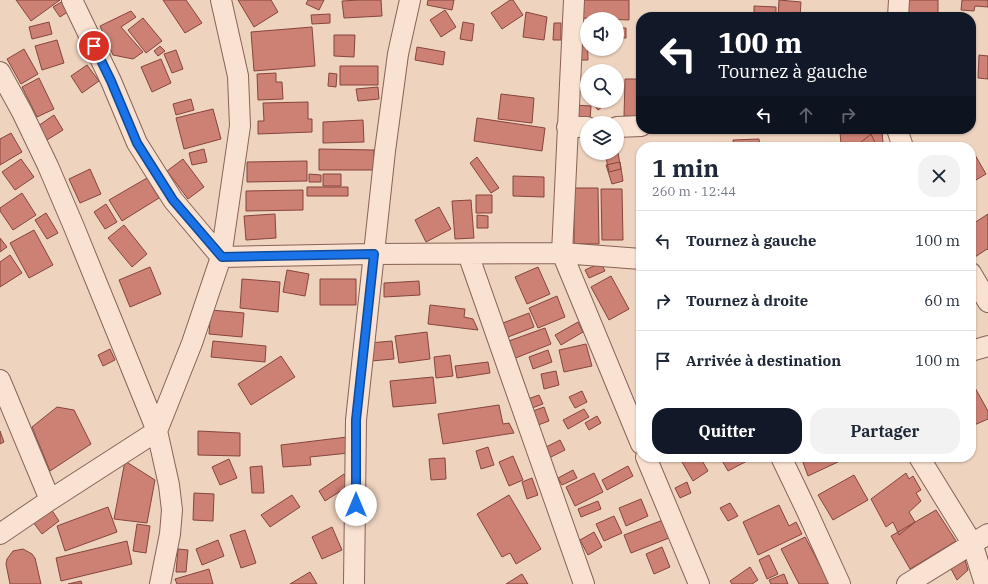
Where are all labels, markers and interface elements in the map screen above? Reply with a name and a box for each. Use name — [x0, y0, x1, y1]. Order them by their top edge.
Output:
map controls — [580, 12, 624, 160]
button: sound — [580, 12, 624, 56]
text: 100 m — [718, 24, 802, 61]
icon: left — [652, 28, 704, 80]
pin — [77, 29, 111, 63]
icon: arrive — [83, 35, 105, 57]
text: Tournez à gauche — [718, 60, 867, 83]
button: search — [580, 64, 624, 108]
icon: left — [753, 104, 775, 126]
icon: ahead — [795, 104, 817, 126]
icon: right — [837, 104, 859, 126]
button: layers — [580, 116, 624, 160]
text: 1 min — [652, 152, 719, 184]
button: close — [918, 155, 960, 197]
text: 260 m · 12:44 — [652, 183, 736, 200]
icon: left — [652, 230, 674, 252]
text: Tournez à gauche — [686, 231, 817, 250]
text: 100 m — [915, 231, 960, 250]
icon: right — [652, 290, 674, 312]
text: Tournez à droite — [686, 291, 808, 310]
text: 60 m — [924, 291, 960, 310]
icon: arrive — [652, 350, 674, 372]
text: Arrivée à destination — [686, 351, 841, 370]
text: 100 m — [915, 351, 960, 370]
button: Quitter — [652, 408, 802, 454]
button: Partager — [810, 408, 960, 454]
position arrow — [335, 484, 377, 526]

